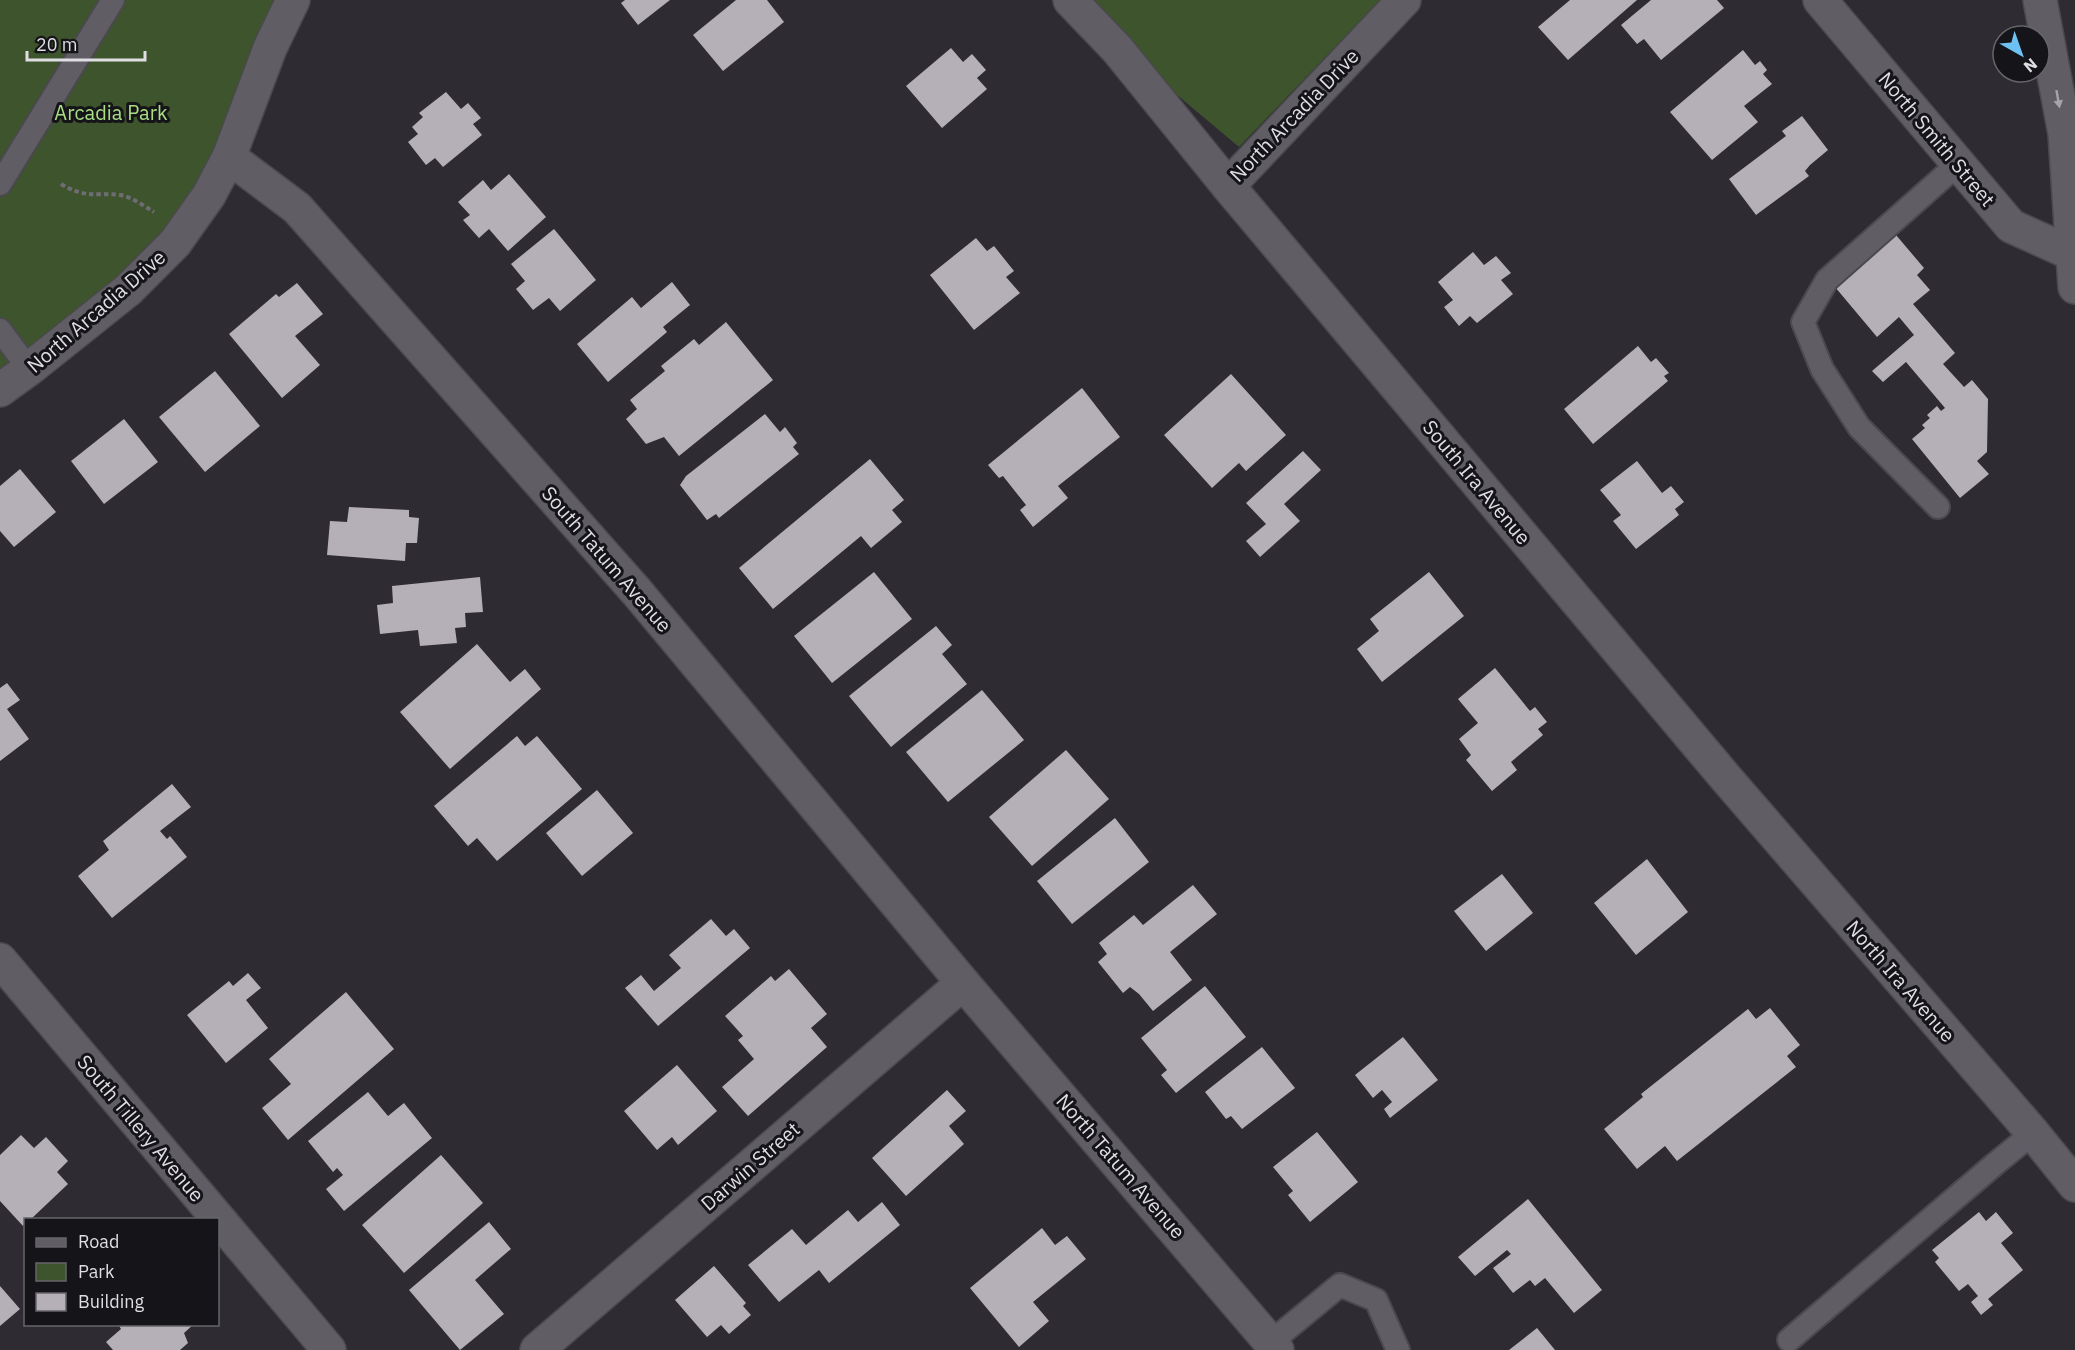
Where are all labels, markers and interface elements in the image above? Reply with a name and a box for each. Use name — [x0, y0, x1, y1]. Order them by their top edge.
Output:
scale bar — [27, 24, 146, 62]
north arrow — [1991, 24, 2051, 84]
text: 20 m — [36, 33, 78, 56]
street label: North Arcadia Drive — [1223, 43, 1365, 187]
text: N — [2020, 54, 2042, 77]
street label: North Smith Street — [1873, 66, 2001, 212]
one-way arrow — [2054, 89, 2063, 108]
park label: Arcadia Park — [54, 99, 168, 126]
street label: North Arcadia Drive — [21, 243, 171, 379]
street label: South Ira Avenue — [1417, 414, 1537, 550]
street label: South Tatum Avenue — [536, 480, 678, 638]
street label: North Ira Avenue — [1841, 914, 1961, 1048]
street label: South Tillery Avenue — [71, 1049, 211, 1207]
street label: North Tatum Avenue — [1050, 1088, 1192, 1244]
street label: Darwin Street — [695, 1116, 805, 1216]
legend — [24, 1218, 219, 1326]
text: Road — [78, 1230, 119, 1253]
text: Park — [78, 1260, 115, 1283]
text: Building — [78, 1290, 145, 1313]

